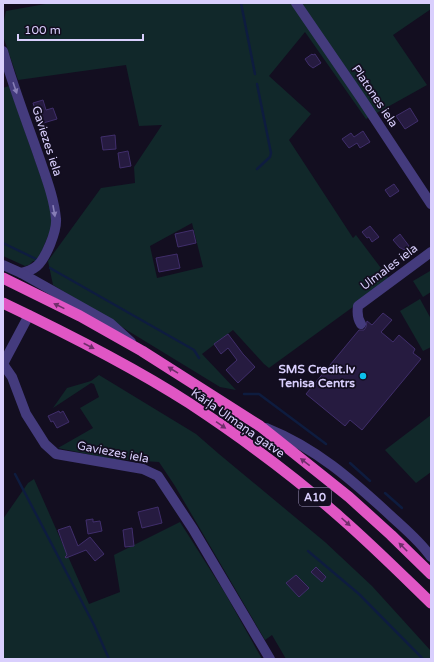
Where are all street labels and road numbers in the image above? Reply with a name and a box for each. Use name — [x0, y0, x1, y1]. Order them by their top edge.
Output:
street label: Platones iela — [349, 62, 401, 130]
street label: Gaviezes iela — [29, 104, 65, 178]
street label: Ulmales iela — [358, 241, 420, 293]
street label: Kārļa Ulmaņa gatve — [189, 385, 288, 461]
street label: Gaviezes iela — [76, 438, 150, 466]
road number: A10 — [299, 488, 331, 506]

